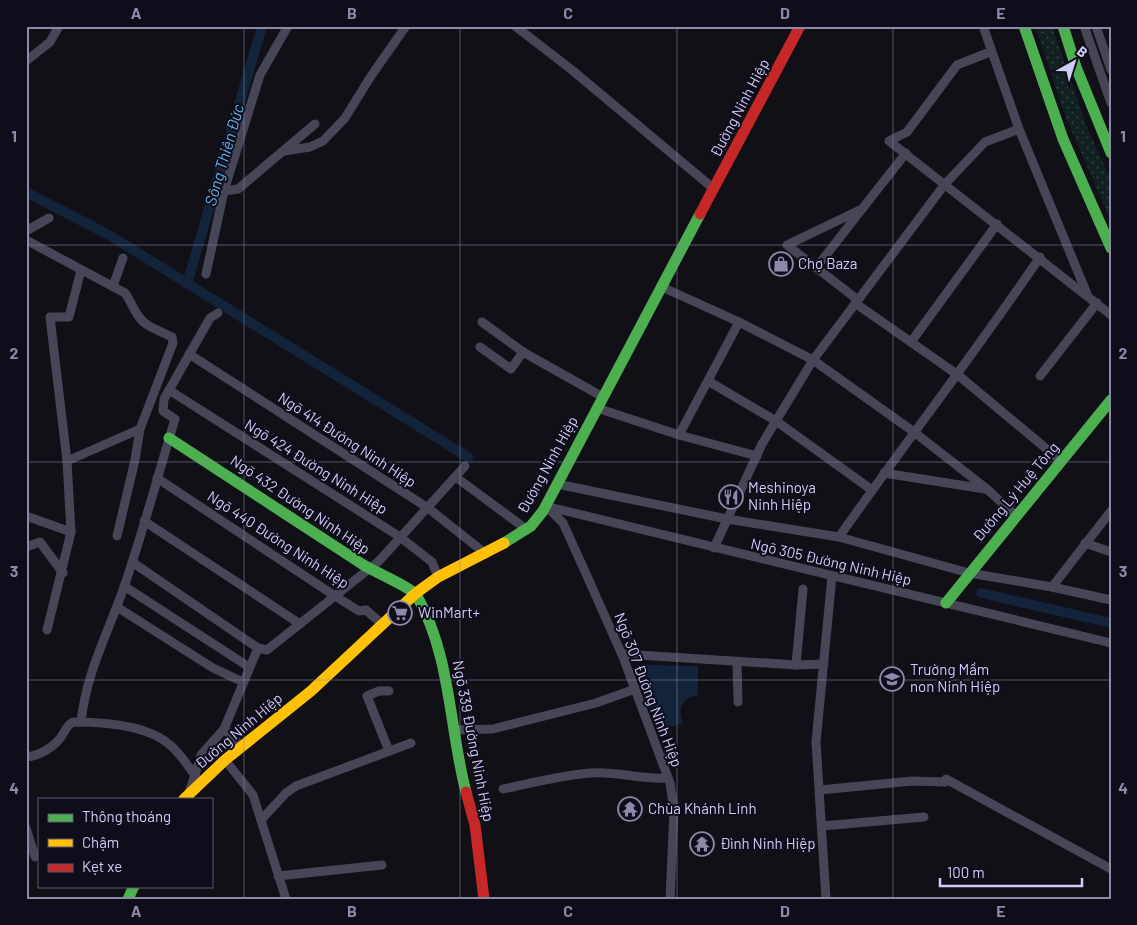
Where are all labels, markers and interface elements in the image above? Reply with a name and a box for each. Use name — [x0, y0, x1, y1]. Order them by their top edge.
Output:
text: A — [131, 3, 142, 22]
text: B — [347, 3, 357, 22]
text: C — [563, 3, 573, 22]
text: D — [780, 3, 790, 22]
text: E — [996, 3, 1006, 22]
north arrow — [1050, 38, 1100, 88]
text: B — [1074, 42, 1091, 61]
street label: Đường Ninh Hiệp — [706, 55, 772, 160]
water label: Sông Thiên Đức — [200, 102, 247, 208]
text: 1 — [11, 126, 17, 145]
text: 1 — [1120, 126, 1126, 145]
shop icon: Chợ Baza — [768, 251, 794, 277]
place label: Chợ Baza — [798, 254, 857, 272]
text: 2 — [10, 343, 19, 362]
text: 2 — [1119, 343, 1128, 362]
street label: Ngõ 414 Đường Ninh Hiệp — [275, 388, 420, 491]
street label: Đường Ninh Hiệp — [513, 413, 581, 516]
street label: Ngõ 424 Đường Ninh Hiệp — [242, 415, 391, 518]
street label: Đường Lý Huệ Tông — [968, 438, 1062, 545]
street label: Ngõ 432 Đường Ninh Hiệp — [227, 451, 374, 558]
place label: Meshinoya Ninh Hiệp — [748, 478, 816, 513]
restaurant icon: Meshinoya Ninh Hiệp — [718, 484, 744, 510]
street label: Ngõ 440 Đường Ninh Hiệp — [204, 487, 353, 592]
street label: Ngõ 305 Đường Ninh Hiệp — [749, 534, 913, 588]
text: 3 — [10, 561, 18, 580]
text: 3 — [1119, 561, 1127, 580]
supermarket icon: WinMart+ — [387, 600, 413, 626]
place label: WinMart+ — [418, 603, 480, 621]
street label: Ngõ 307 Đường Ninh Hiệp — [611, 610, 687, 769]
street label: Ngõ 339 Đường Ninh Hiệp — [450, 659, 498, 823]
place label: Trường Mầm non Ninh Hiệp — [910, 660, 1000, 695]
school or university icon: Trường Mầm non Ninh Hiệp — [879, 666, 905, 692]
street label: Đường Ninh Hiệp — [191, 689, 286, 772]
text: 4 — [9, 778, 19, 797]
text: 4 — [1118, 778, 1128, 797]
temple icon: Chùa Khánh Linh — [617, 796, 643, 822]
legend — [38, 798, 212, 888]
place label: Chùa Khánh Linh — [648, 799, 757, 817]
text: Thông thoáng — [82, 807, 171, 825]
temple icon: Đình Ninh Hiệp — [689, 831, 715, 857]
text: Chậm — [82, 833, 119, 851]
place label: Đình Ninh Hiệp — [720, 834, 816, 852]
scale bar — [940, 855, 1082, 887]
text: Kẹt xe — [82, 857, 122, 875]
text: 100 m — [947, 863, 985, 881]
text: A — [131, 901, 142, 920]
text: B — [347, 901, 357, 920]
text: C — [563, 901, 573, 920]
text: D — [780, 901, 790, 920]
text: E — [996, 901, 1006, 920]

